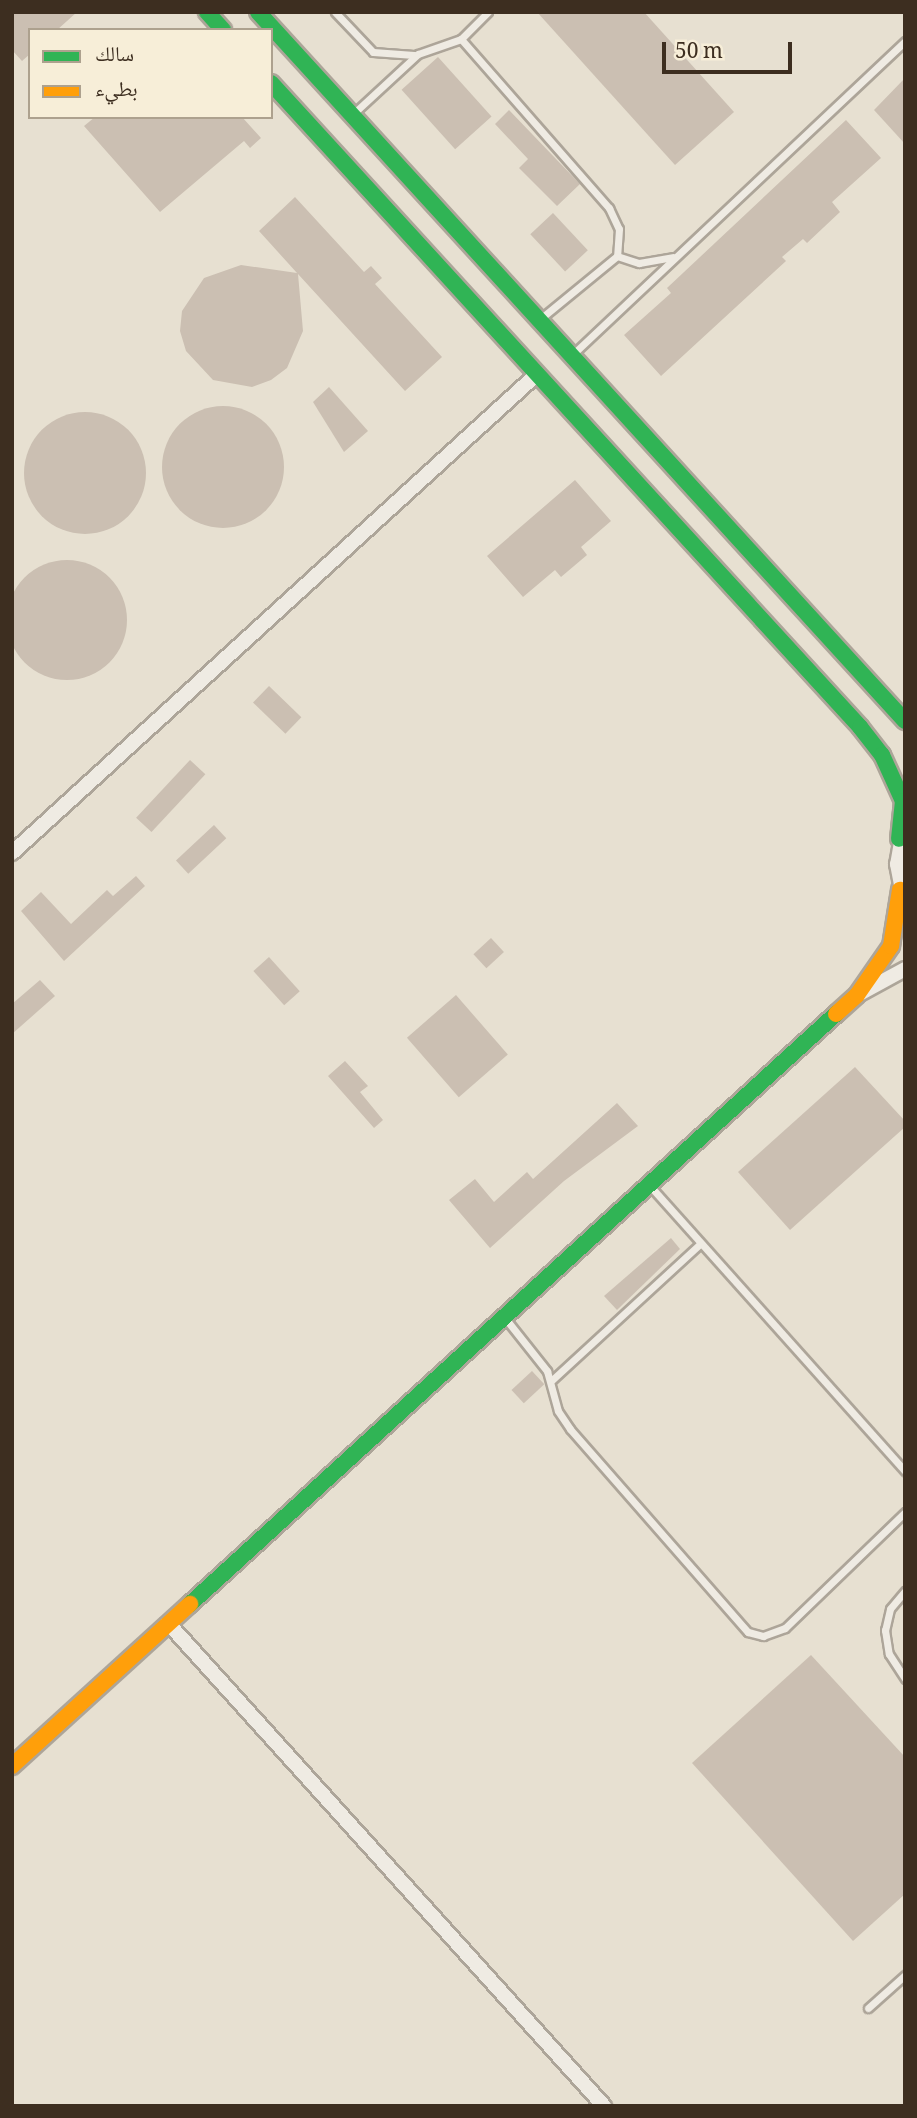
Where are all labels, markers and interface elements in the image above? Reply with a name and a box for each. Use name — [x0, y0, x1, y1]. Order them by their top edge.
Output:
legend — [28, 28, 273, 119]
scale bar — [665, 28, 794, 72]
text: 50 m — [675, 36, 723, 71]
text: سالك — [95, 39, 134, 74]
text: بطيء — [95, 74, 138, 109]

